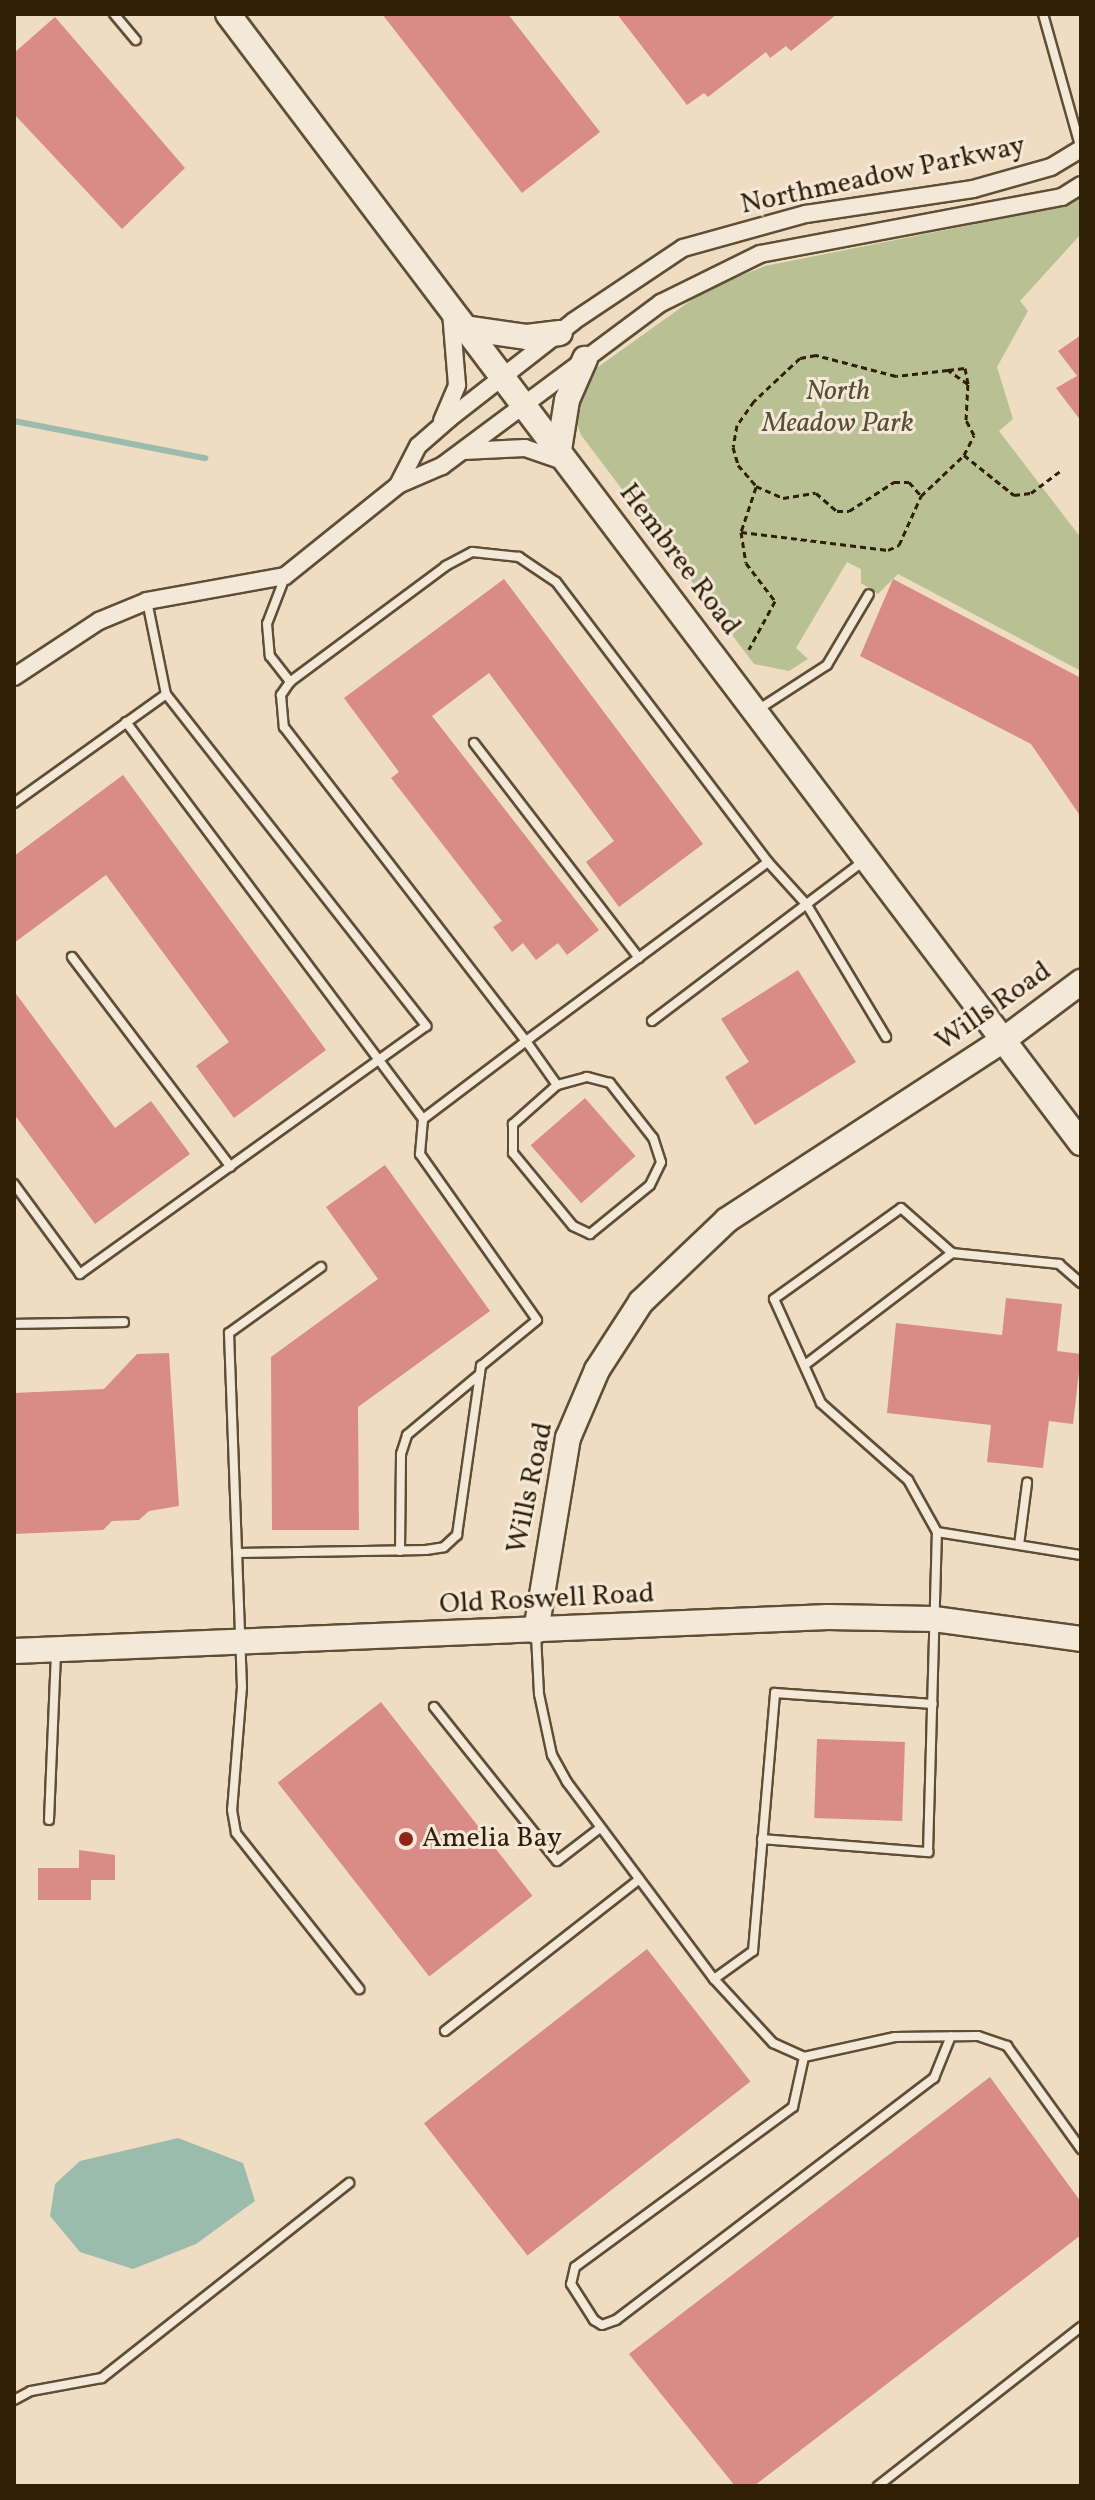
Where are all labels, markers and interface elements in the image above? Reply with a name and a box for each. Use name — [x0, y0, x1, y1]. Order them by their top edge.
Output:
street label: Northmeadow Parkway — [737, 129, 1029, 223]
park label: North Meadow Park — [762, 375, 914, 441]
street label: Hembree Road — [611, 477, 747, 643]
street label: Wills Road — [930, 955, 1058, 1059]
street label: Wills Road — [501, 1419, 561, 1557]
street label: Old Roswell Road — [439, 1578, 655, 1622]
place label: Amelia Bay — [422, 1822, 562, 1856]
marker: Amelia Bay — [397, 1830, 415, 1848]

